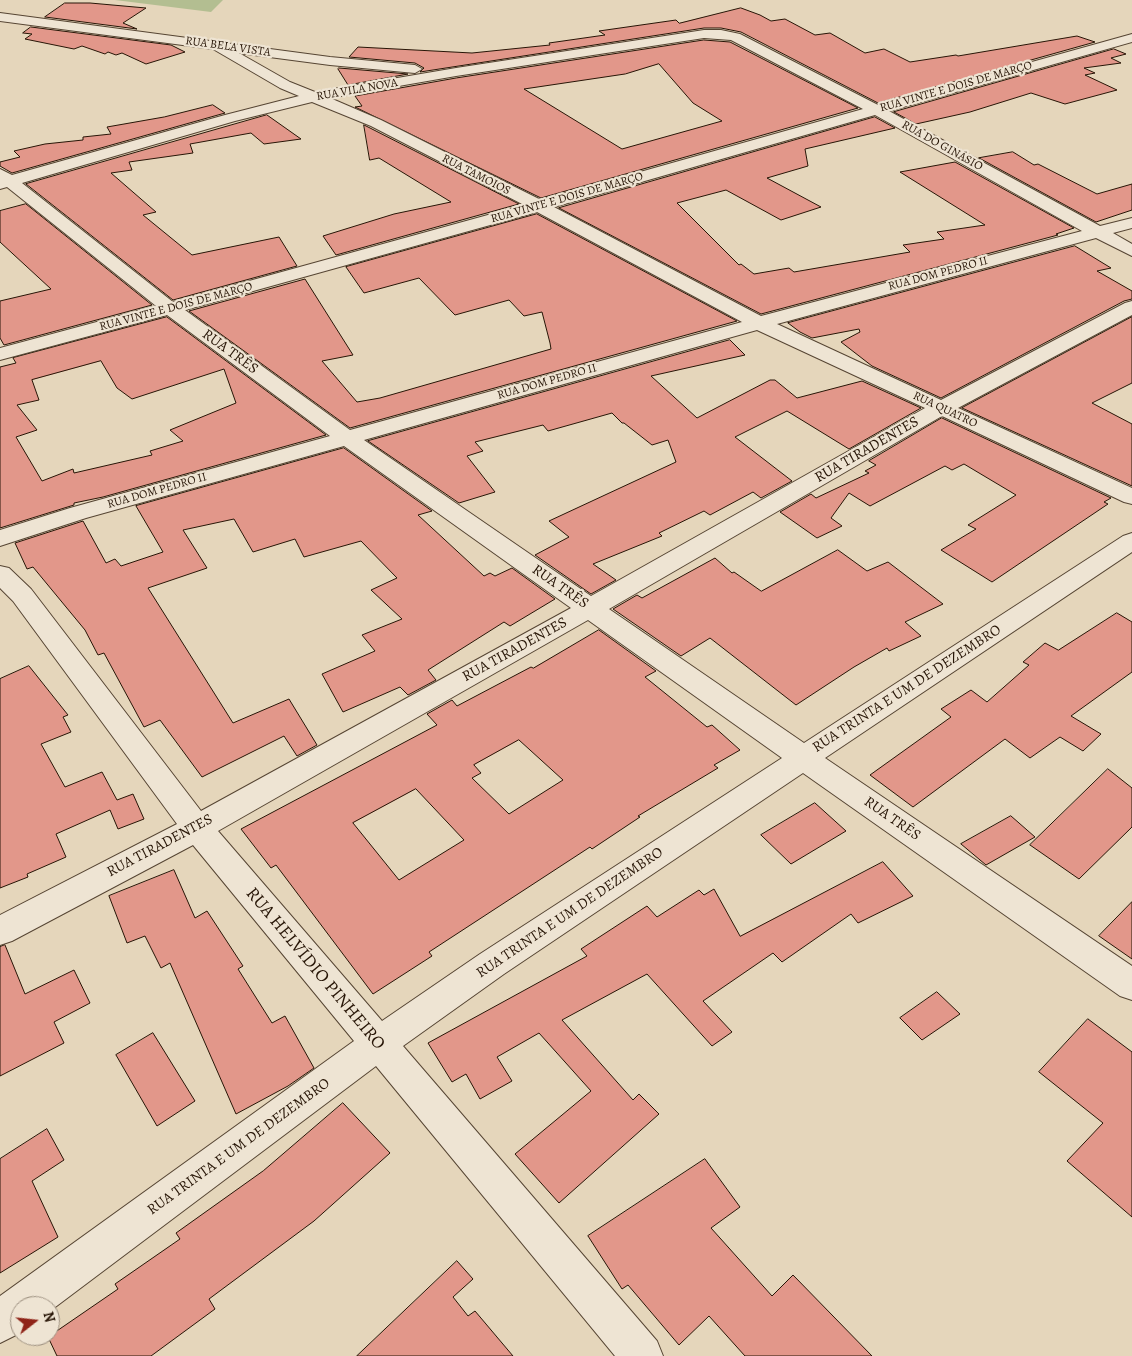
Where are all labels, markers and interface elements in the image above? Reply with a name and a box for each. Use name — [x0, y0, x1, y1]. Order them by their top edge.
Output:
street label: RUA BELA VISTA — [185, 34, 271, 60]
street label: RUA VINTE E DOIS DE MARÇO — [878, 58, 1034, 116]
street label: RUA VILA NOVA — [315, 76, 399, 104]
street label: RUA DO GINÁSIO — [899, 118, 985, 174]
street label: RUA TAMOIOS — [439, 152, 513, 198]
street label: RUA VINTE E DOIS DE MARÇO — [489, 169, 645, 227]
street label: RUA DOM PEDRO II — [887, 254, 989, 294]
street label: RUA VINTE E DOIS DE MARÇO — [98, 280, 254, 334]
street label: RUA TRÊS — [198, 326, 262, 378]
street label: RUA DOM PEDRO II — [496, 361, 598, 403]
street label: RUA QUATRO — [910, 389, 980, 431]
street label: RUA TIRADENTES — [812, 413, 922, 487]
street label: RUA DOM PEDRO II — [106, 470, 208, 512]
street label: RUA TRÊS — [528, 561, 592, 613]
street label: RUA TIRADENTES — [459, 614, 571, 686]
street label: RUA TRINTA E UM DE DEZEMBRO — [809, 621, 1005, 757]
street label: RUA TRÊS — [860, 793, 924, 845]
street label: RUA TIRADENTES — [104, 811, 216, 881]
street label: RUA TRINTA E UM DE DEZEMBRO — [473, 844, 667, 982]
street label: RUA HELVÍDIO PINHEIRO — [241, 883, 389, 1055]
street label: RUA TRINTA E UM DE DEZEMBRO — [144, 1075, 334, 1219]
north arrow — [10, 1296, 60, 1346]
text: N — [38, 1309, 59, 1325]

